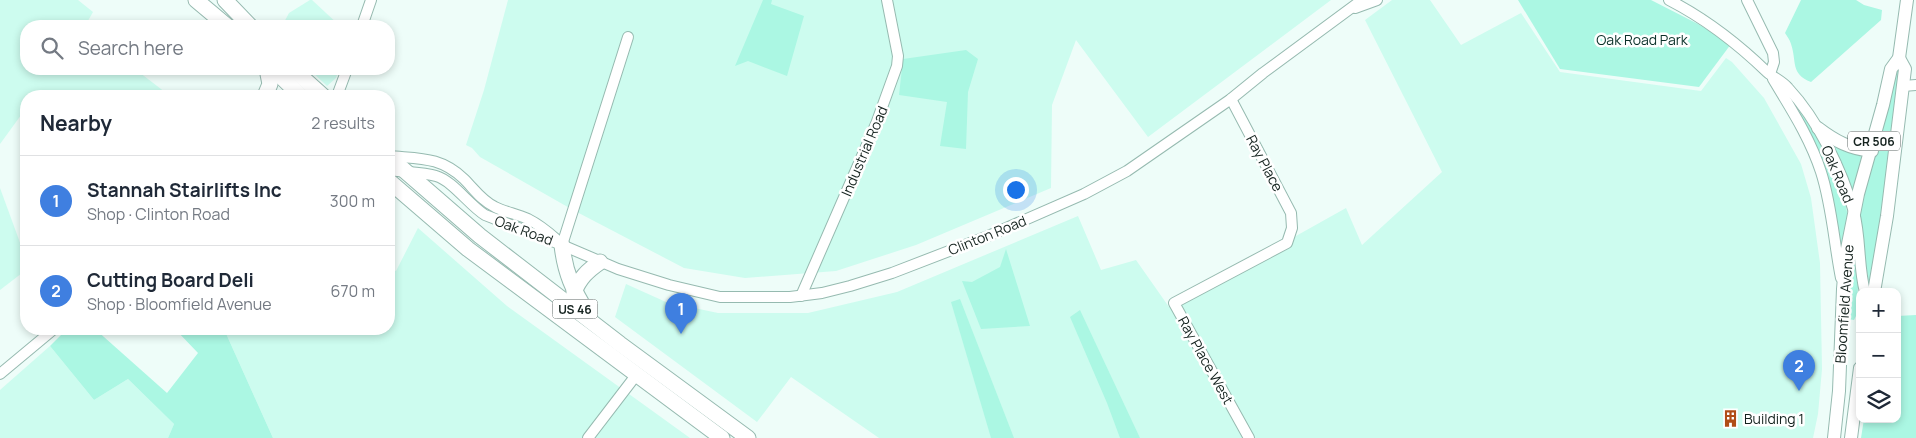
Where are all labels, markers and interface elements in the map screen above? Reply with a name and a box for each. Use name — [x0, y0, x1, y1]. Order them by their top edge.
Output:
search box — [20, 20, 395, 75]
park label: Oak Road Park — [1596, 30, 1689, 49]
icon: search — [38, 34, 66, 62]
text: Search here — [78, 35, 184, 61]
street label: Industrial Road — [836, 103, 892, 199]
text: Nearby — [40, 109, 112, 137]
text: 2 results — [311, 112, 375, 134]
street label: Ray Place — [1242, 131, 1288, 195]
road number: CR 506 — [1848, 132, 1900, 150]
street label: Oak Road — [1817, 142, 1859, 206]
text: Stannah Stairlifts Inc — [87, 177, 282, 203]
your location — [1003, 177, 1029, 203]
text: 1 — [52, 190, 60, 212]
text: 300 m — [330, 190, 375, 212]
text: Shop · Clinton Road — [87, 203, 230, 225]
street label: Oak Road — [492, 211, 556, 249]
street label: Clinton Road — [945, 211, 1029, 259]
street label: Bloomfield Avenue — [1830, 244, 1858, 364]
text: Cutting Board Deli — [87, 267, 254, 293]
text: 2 — [51, 280, 61, 302]
text: 670 m — [331, 280, 375, 302]
map controls — [1856, 288, 1901, 423]
button: + — [1856, 288, 1901, 333]
text: Shop · Bloomfield Avenue — [87, 293, 272, 315]
pin: 1 — [665, 293, 697, 334]
road number: US 46 — [552, 300, 598, 318]
street label: Ray Place West — [1174, 313, 1238, 408]
button: − — [1856, 333, 1901, 378]
pin: 2 — [1783, 350, 1815, 391]
button: layers — [1856, 378, 1901, 423]
building icon: Building 1 — [1720, 408, 1740, 428]
place label: Building 1 — [1744, 409, 1804, 428]

